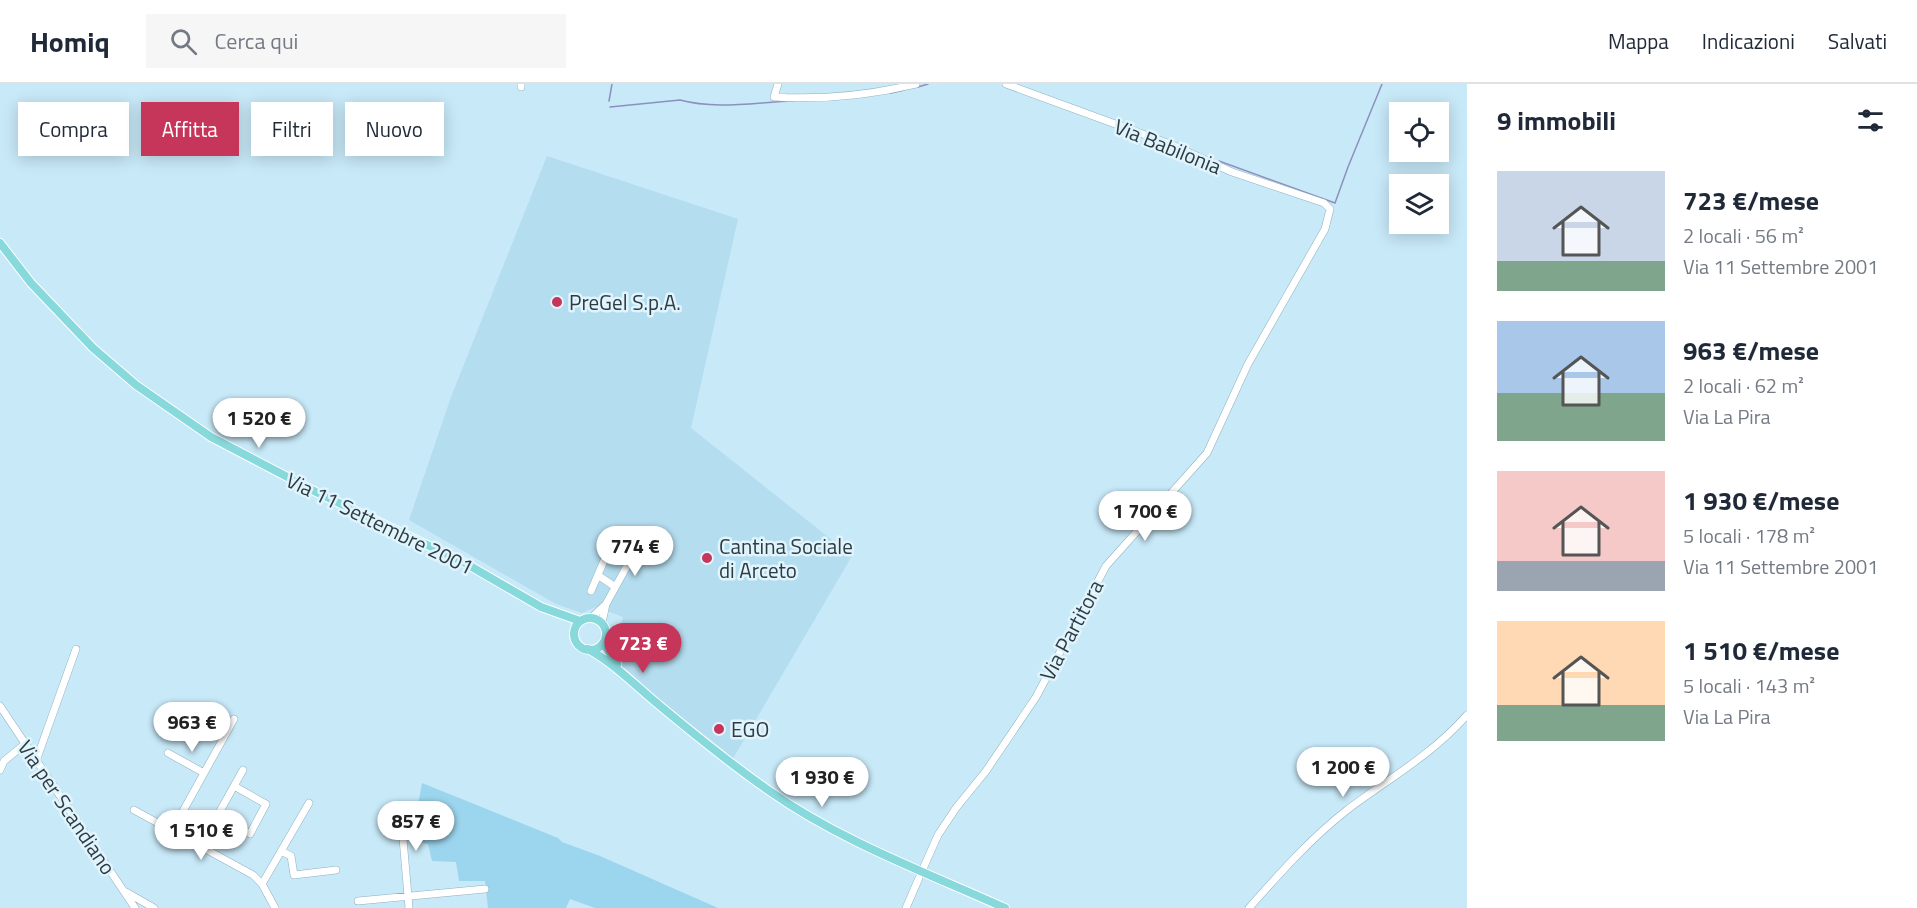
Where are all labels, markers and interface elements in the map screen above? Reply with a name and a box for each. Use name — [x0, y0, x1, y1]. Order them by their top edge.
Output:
search box — [146, 14, 566, 68]
text: Homiq — [30, 20, 110, 63]
text: Cerca qui — [215, 24, 298, 58]
icon: search — [167, 25, 200, 58]
text: Mappa — [1608, 25, 1669, 57]
text: Indicazioni — [1702, 25, 1795, 57]
text: Salvati — [1828, 25, 1887, 57]
text: 9 immobili — [1497, 101, 1616, 140]
chip: Compra — [18, 102, 129, 156]
chip: Affitta — [141, 102, 239, 156]
chip: Filtri — [251, 102, 333, 156]
chip: Nuovo — [345, 102, 444, 156]
map controls — [1389, 102, 1449, 234]
button: locate — [1389, 102, 1449, 162]
icon: filters — [1854, 104, 1887, 137]
street label: Via Babilonia — [1109, 110, 1227, 182]
button: layers — [1389, 174, 1449, 234]
text: 723 €/mese — [1683, 181, 1819, 220]
icon: home — [1545, 195, 1617, 267]
text: 2 locali · 56 m² — [1683, 220, 1804, 251]
text: Via 11 Settembre 2001 — [1683, 251, 1879, 282]
place label: PreGel S.p.A. — [569, 286, 681, 318]
marker: PreGel S.p.A. — [550, 295, 564, 309]
text: 963 €/mese — [1683, 331, 1819, 370]
icon: home — [1545, 345, 1617, 417]
text: 2 locali · 62 m² — [1683, 370, 1804, 401]
pin: 1 520 € — [204, 398, 314, 449]
text: Via La Pira — [1683, 401, 1771, 432]
text: 1 520 € — [227, 402, 291, 433]
street label: Via 11 Settembre 2001 — [281, 464, 479, 582]
text: 1 930 €/mese — [1683, 481, 1839, 520]
pin: 1 700 € — [1090, 491, 1200, 542]
text: 1 700 € — [1113, 495, 1177, 526]
icon: home — [1545, 495, 1617, 567]
text: 5 locali · 178 m² — [1683, 520, 1815, 551]
pin: 774 € — [593, 526, 677, 577]
text: 774 € — [610, 530, 660, 561]
place label: Cantina Sociale di Arceto — [719, 530, 853, 586]
marker: Cantina Sociale di Arceto — [700, 551, 714, 565]
text: Via 11 Settembre 2001 — [1683, 551, 1879, 582]
street label: Via Partitora — [1031, 573, 1111, 686]
pin: 723 € — [601, 623, 685, 674]
text: 723 € — [618, 627, 668, 658]
text: 1 510 €/mese — [1683, 631, 1839, 670]
icon: home — [1545, 645, 1617, 717]
text: 5 locali · 143 m² — [1683, 670, 1815, 701]
text: Via La Pira — [1683, 701, 1771, 732]
pin: 963 € — [150, 702, 234, 753]
text: 963 € — [167, 706, 217, 737]
place label: EGO — [731, 713, 769, 745]
marker: EGO — [712, 722, 726, 736]
street label: Via per Scandiano — [10, 733, 124, 881]
pin: 1 200 € — [1288, 747, 1398, 798]
text: 1 200 € — [1311, 751, 1375, 782]
pin: 1 930 € — [767, 757, 877, 808]
text: 1 930 € — [790, 761, 854, 792]
pin: 857 € — [374, 801, 458, 852]
text: 857 € — [391, 805, 441, 836]
pin: 1 510 € — [146, 810, 256, 861]
text: 1 510 € — [169, 814, 233, 845]

